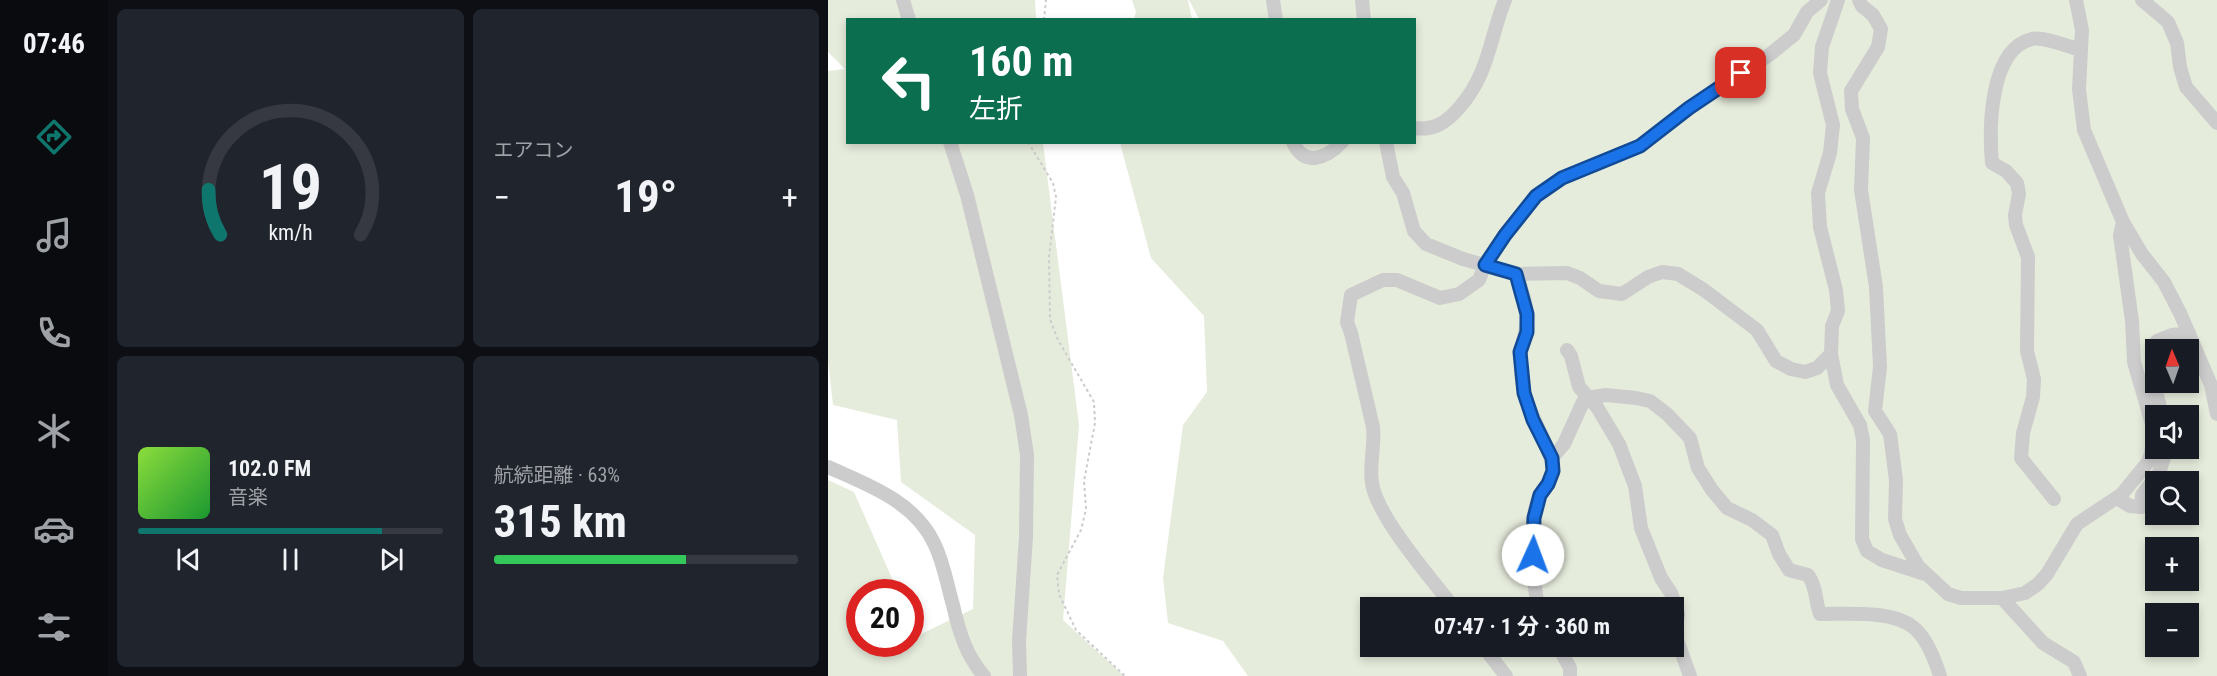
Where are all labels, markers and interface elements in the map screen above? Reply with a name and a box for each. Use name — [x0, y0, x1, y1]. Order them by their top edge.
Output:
text: 07:46 — [23, 28, 85, 60]
text: 160 m — [969, 37, 1074, 86]
icon: left — [870, 42, 948, 120]
pin — [1715, 47, 1766, 98]
icon: arrive — [1724, 56, 1757, 89]
text: 左折 — [969, 93, 1023, 125]
icon: directions — [33, 116, 75, 158]
text: エアコン — [494, 138, 574, 162]
text: 19 — [259, 151, 322, 224]
text: 19° — [614, 170, 677, 223]
text: − — [494, 178, 510, 217]
text: + — [782, 178, 798, 217]
icon: music — [33, 214, 75, 256]
text: km/h — [268, 220, 312, 245]
icon: phone — [33, 312, 75, 354]
north arrow — [2145, 339, 2199, 393]
map controls — [2145, 339, 2199, 657]
button: sound — [2145, 405, 2199, 459]
icon: climate — [33, 410, 75, 452]
text: 102.0 FM — [228, 456, 311, 481]
text: 航続距離 · 63% — [494, 463, 620, 487]
button: search — [2145, 471, 2199, 525]
text: 音楽 — [228, 485, 268, 509]
text: 315 km — [494, 495, 627, 548]
icon: car — [33, 508, 75, 550]
position arrow — [1501, 523, 1565, 587]
button: + — [2145, 537, 2199, 591]
icon: previous — [172, 543, 205, 576]
icon: pause — [274, 543, 307, 576]
icon: next — [375, 543, 408, 576]
speed limit sign: 20 — [846, 579, 924, 657]
button: − — [2145, 603, 2199, 657]
icon: filters — [33, 606, 75, 648]
text: 07:47 · 1 分 · 360 m — [1434, 614, 1610, 639]

